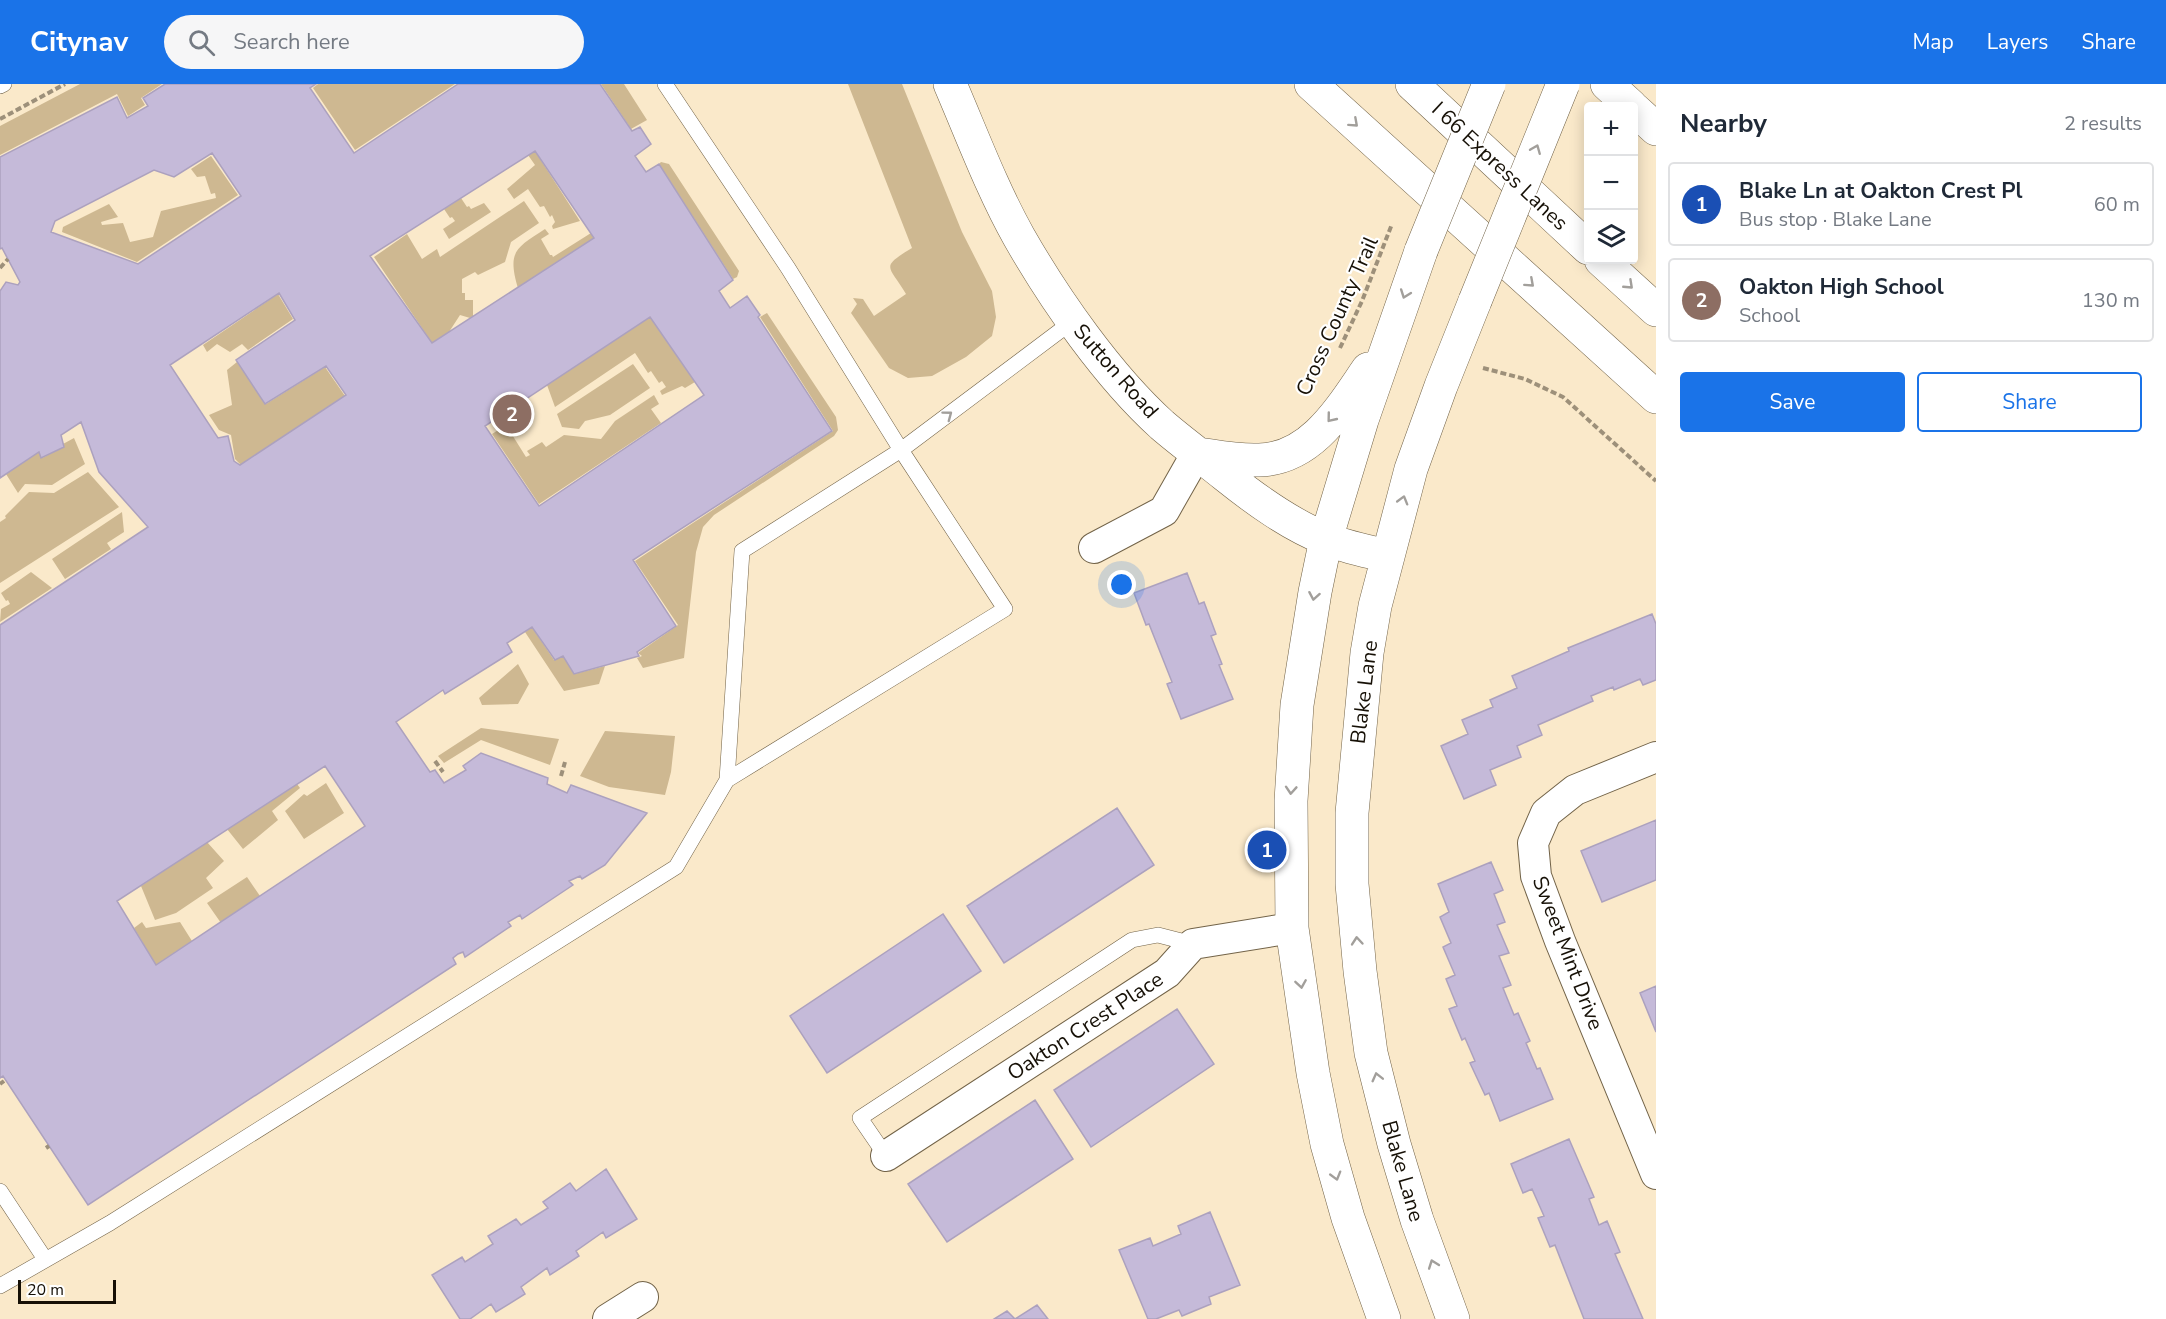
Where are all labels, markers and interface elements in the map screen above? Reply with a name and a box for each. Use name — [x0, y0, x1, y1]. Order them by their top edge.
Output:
search box — [164, 15, 584, 69]
text: Citynav — [30, 23, 128, 61]
icon: search — [185, 26, 218, 59]
text: Search here — [233, 27, 350, 57]
text: Map — [1912, 28, 1954, 56]
text: Layers — [1987, 28, 2048, 56]
text: Share — [2081, 28, 2136, 56]
street label: I 66 Express Lanes — [1426, 95, 1574, 237]
map controls — [1584, 102, 1638, 264]
button: + — [1584, 102, 1638, 156]
text: Nearby — [1680, 106, 1767, 141]
text: 2 results — [2064, 110, 2142, 137]
one-way arrow — [1347, 116, 1358, 127]
one-way arrow — [1529, 144, 1541, 155]
button: − — [1584, 156, 1638, 210]
text: Blake Ln at Oakton Crest Pl — [1739, 176, 2023, 206]
text: 1 — [1696, 191, 1708, 218]
text: 60 m — [2094, 191, 2140, 218]
text: Bus stop · Blake Lane — [1739, 206, 1932, 233]
button: layers — [1584, 210, 1638, 264]
street label: Cross County Trail — [1289, 231, 1385, 400]
text: Oakton High School — [1739, 272, 1944, 302]
one-way arrow — [1523, 276, 1533, 287]
one-way arrow — [1622, 278, 1632, 289]
text: 2 — [1696, 287, 1708, 314]
text: 130 m — [2082, 287, 2140, 314]
one-way arrow — [1400, 288, 1413, 299]
text: School — [1739, 302, 1800, 329]
street label: Sutton Road — [1067, 318, 1165, 424]
button: Save — [1680, 372, 1905, 432]
button: Share — [1917, 372, 2142, 432]
pin: 2 — [492, 392, 532, 436]
one-way arrow — [941, 411, 952, 422]
one-way arrow — [1328, 411, 1339, 422]
one-way arrow — [1395, 495, 1408, 505]
your location — [1107, 570, 1136, 599]
one-way arrow — [1308, 591, 1321, 601]
street label: Blake Lane — [1344, 639, 1384, 745]
one-way arrow — [1285, 785, 1298, 794]
pin: 1 — [1248, 828, 1286, 873]
street label: Sweet Mint Drive — [1526, 872, 1610, 1034]
one-way arrow — [1351, 937, 1364, 946]
street label: Oakton Crest Place — [1002, 965, 1168, 1087]
one-way arrow — [1294, 980, 1306, 989]
one-way arrow — [1372, 1073, 1385, 1083]
street label: Blake Lane — [1375, 1117, 1431, 1225]
one-way arrow — [1329, 1170, 1341, 1181]
one-way arrow — [1427, 1259, 1440, 1270]
scale bar — [18, 1277, 116, 1304]
text: 20 m — [27, 1279, 64, 1301]

